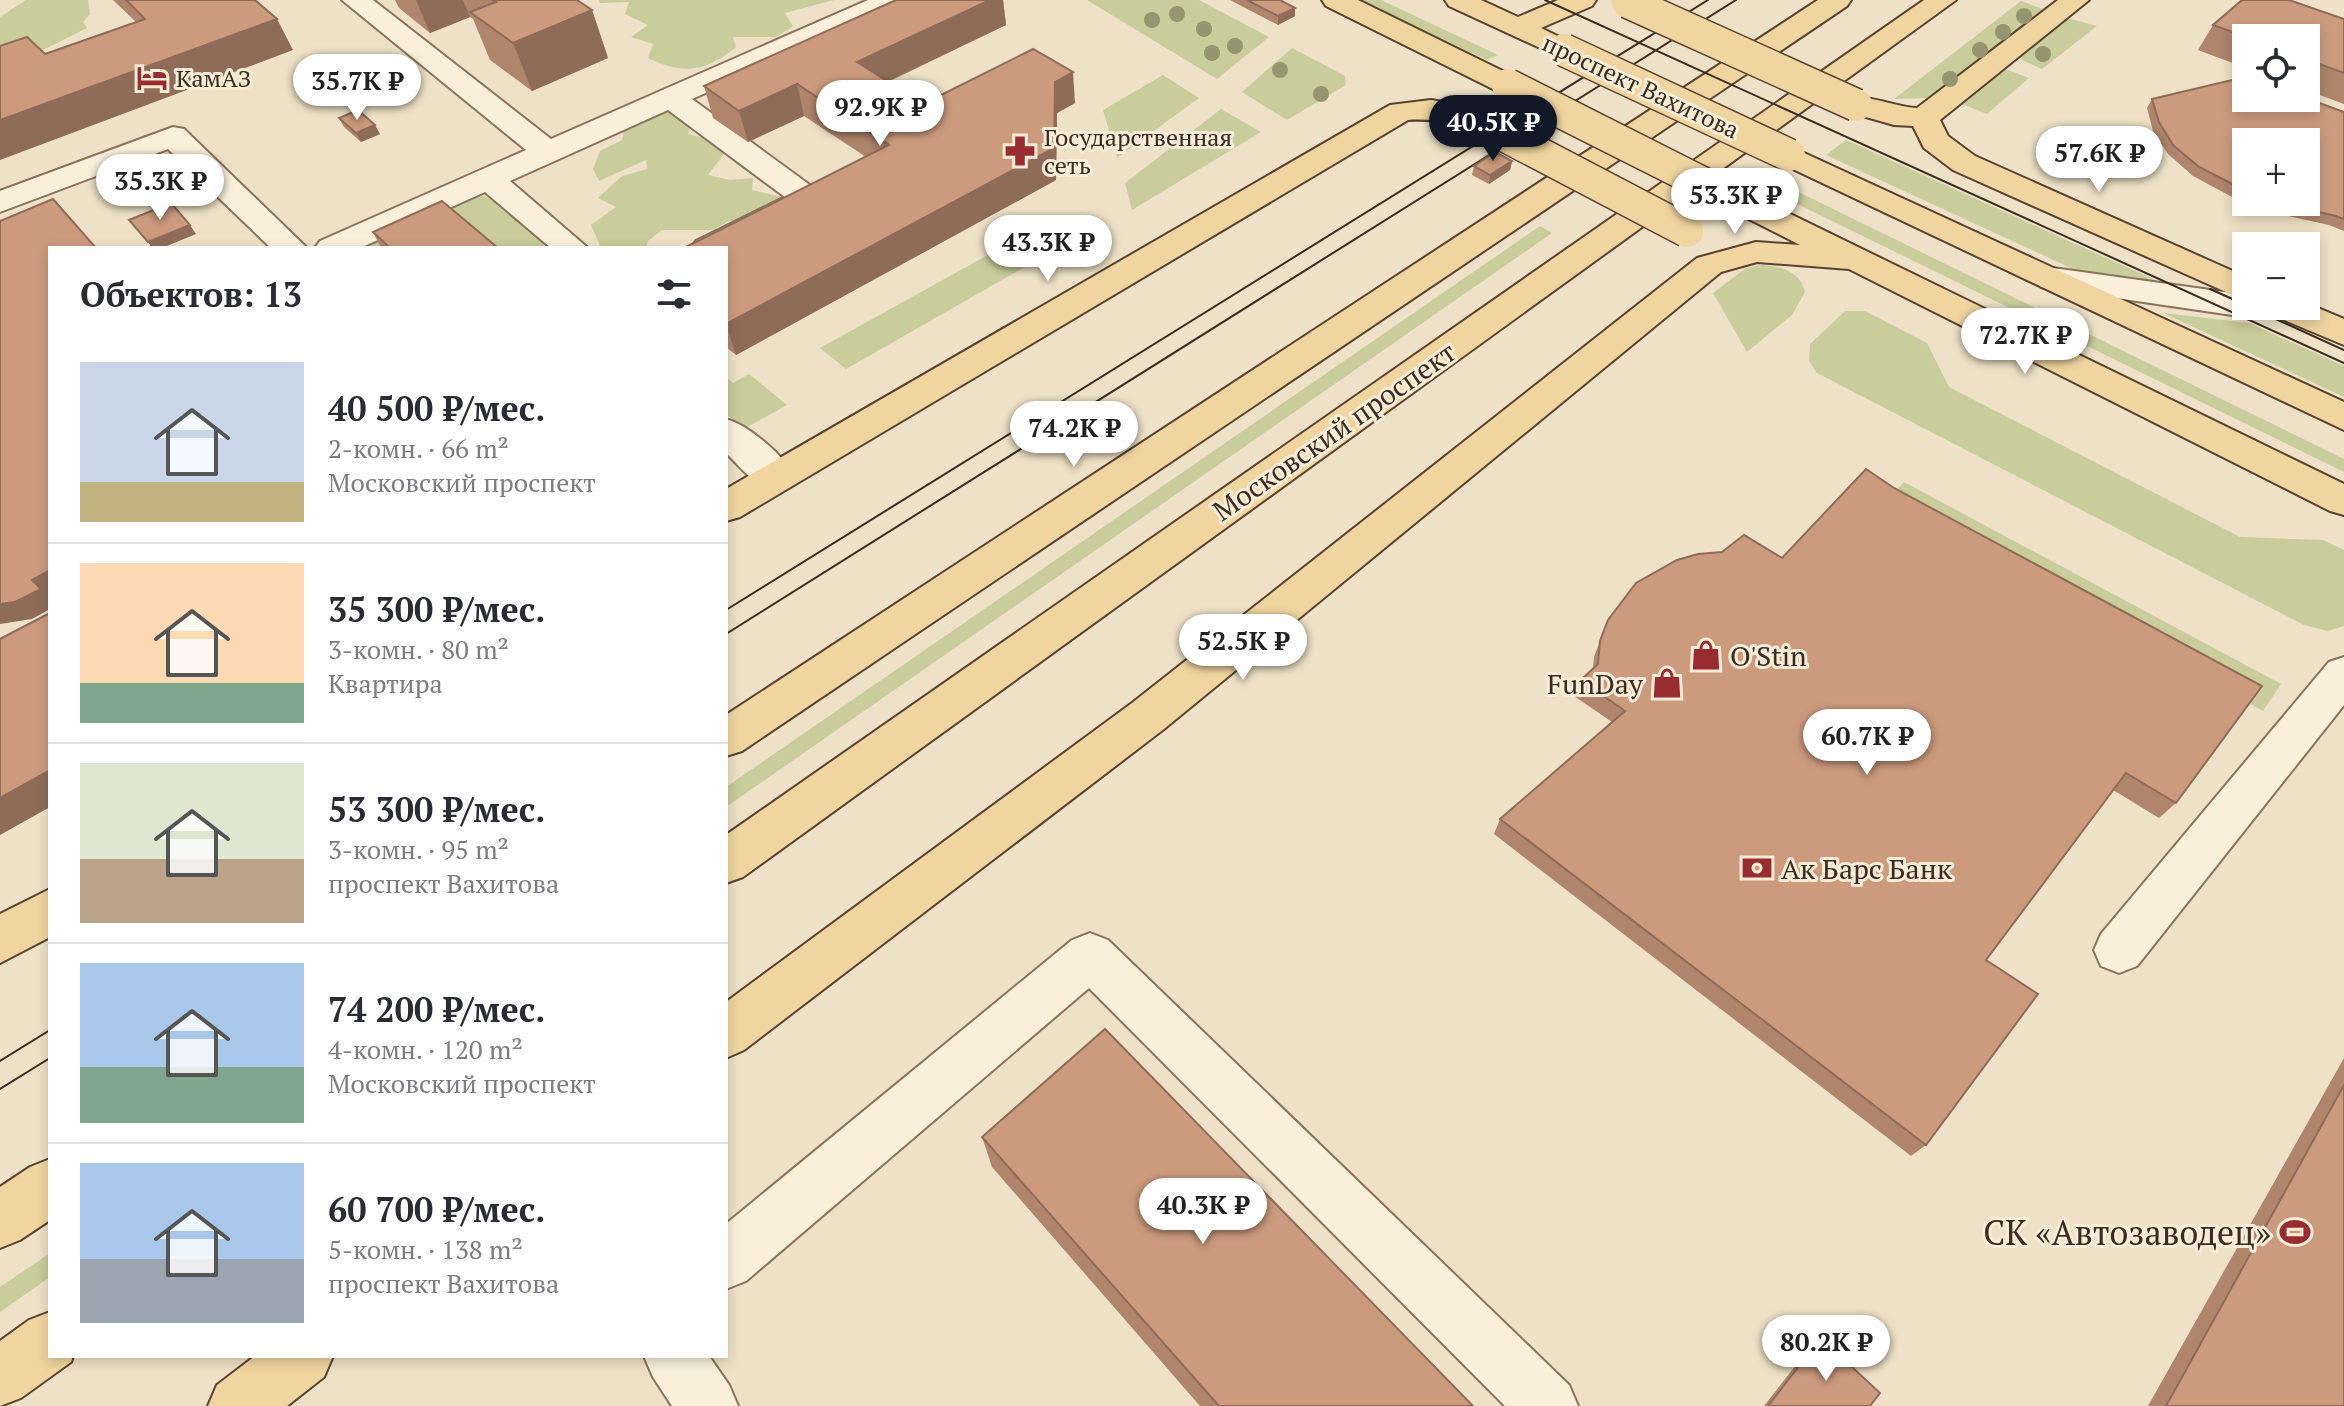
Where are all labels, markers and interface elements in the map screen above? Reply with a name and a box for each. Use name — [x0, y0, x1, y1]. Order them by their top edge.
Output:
map controls — [2232, 24, 2320, 320]
button: locate — [2232, 24, 2320, 112]
street label: проспект Вахитова — [1538, 26, 1744, 146]
pin: 35.7K ₽ — [283, 54, 431, 122]
hotel icon: КамАЗ — [135, 61, 169, 95]
place label: КамАЗ — [176, 62, 251, 94]
text: 35.7K ₽ — [311, 63, 403, 97]
pin: 92.9K ₽ — [806, 80, 954, 148]
text: 92.9K ₽ — [834, 89, 926, 123]
pin: 40.5K ₽ — [1419, 95, 1567, 163]
text: 40.5K ₽ — [1447, 104, 1539, 138]
place label: Государственная сеть — [1044, 121, 1232, 181]
pin: 57.6K ₽ — [2025, 126, 2173, 194]
button: + — [2232, 128, 2320, 216]
pharmacy icon: Государственная сеть — [1003, 134, 1037, 168]
text: 57.6K ₽ — [2054, 135, 2144, 169]
pin: 35.3K ₽ — [86, 154, 234, 222]
text: 35.3K ₽ — [114, 163, 206, 197]
pin: 53.3K ₽ — [1661, 168, 1809, 236]
text: 53.3K ₽ — [1689, 177, 1781, 211]
pin: 43.3K ₽ — [974, 215, 1122, 283]
text: 43.3K ₽ — [1002, 224, 1094, 258]
button: − — [2232, 232, 2320, 320]
text: Объектов: 13 — [80, 272, 302, 317]
icon: filters — [652, 272, 696, 316]
pin: 72.7K ₽ — [1951, 308, 2099, 376]
text: 72.7K ₽ — [1979, 317, 2071, 351]
street label: Московский проспект — [1205, 333, 1463, 529]
text: 40 500 ₽/мес. — [328, 386, 545, 431]
icon: home — [144, 394, 240, 490]
pin: 74.2K ₽ — [1000, 401, 1148, 469]
text: 74.2K ₽ — [1028, 410, 1120, 444]
text: 2-комн. · 66 m² — [328, 431, 509, 465]
text: Московский проспект — [328, 465, 596, 499]
text: 35 300 ₽/мес. — [328, 587, 545, 632]
icon: home — [144, 595, 240, 691]
pin: 52.5K ₽ — [1169, 614, 1317, 682]
text: 52.5K ₽ — [1197, 623, 1289, 657]
text: 3-комн. · 80 m² — [328, 632, 509, 666]
place label: O'Stin — [1730, 637, 1807, 674]
shop icon: O'Stin — [1689, 638, 1723, 672]
place label: FunDay — [1547, 665, 1644, 702]
text: Квартира — [328, 666, 443, 700]
shop icon: FunDay — [1650, 666, 1684, 700]
pin: 60.7K ₽ — [1793, 709, 1941, 777]
text: 60.7K ₽ — [1821, 718, 1913, 752]
text: 53 300 ₽/мес. — [328, 787, 545, 832]
icon: home — [144, 795, 240, 891]
text: 3-комн. · 95 m² — [328, 832, 509, 866]
place label: Ак Барс Банк — [1781, 850, 1953, 887]
bank icon: Ак Барс Банк — [1740, 851, 1774, 885]
text: проспект Вахитова — [328, 866, 559, 900]
text: 74 200 ₽/мес. — [328, 987, 545, 1032]
icon: home — [144, 995, 240, 1091]
text: 4-комн. · 120 m² — [328, 1032, 523, 1066]
text: Московский проспект — [328, 1066, 596, 1100]
pin: 40.3K ₽ — [1129, 1178, 1277, 1246]
text: 60 700 ₽/мес. — [328, 1187, 545, 1232]
text: 40.3K ₽ — [1157, 1187, 1249, 1221]
icon: home — [144, 1195, 240, 1291]
place label: СК «Автозаводец» — [1983, 1210, 2271, 1255]
sports icon: СК «Автозаводец» — [2278, 1215, 2312, 1249]
text: 5-комн. · 138 m² — [328, 1232, 523, 1266]
text: проспект Вахитова — [328, 1266, 559, 1300]
pin: 80.2K ₽ — [1752, 1315, 1900, 1383]
text: 80.2K ₽ — [1780, 1324, 1872, 1358]

